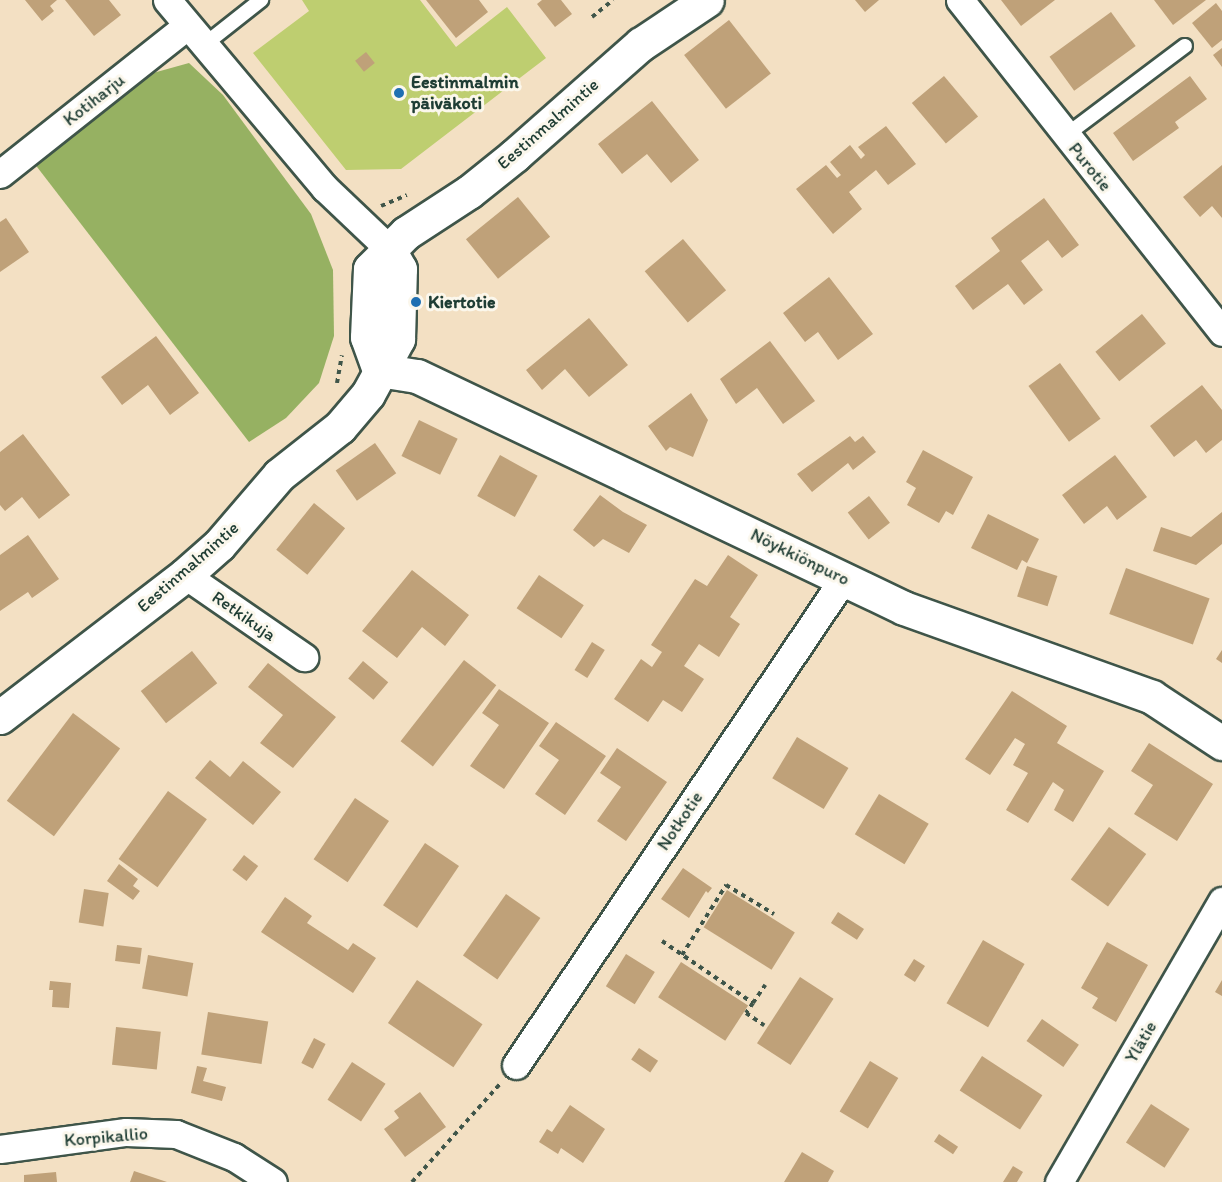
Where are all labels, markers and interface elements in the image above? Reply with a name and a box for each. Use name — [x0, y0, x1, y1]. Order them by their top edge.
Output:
street label: Kotiharju — [59, 69, 129, 131]
place label: Eestinmalmin päiväkoti — [411, 72, 519, 115]
street label: Eestinmalmintie — [493, 74, 603, 174]
marker: Eestinmalmin päiväkoti — [392, 86, 406, 100]
street label: Purotie — [1064, 138, 1116, 196]
place label: Kiertotie — [428, 291, 496, 313]
marker: Kiertotie — [409, 295, 423, 309]
street label: Eestinmalmintie — [133, 517, 243, 617]
street label: Nöykkiönpuro — [747, 524, 853, 590]
street label: Retkikuja — [208, 586, 280, 646]
street label: Notkotie — [653, 787, 707, 855]
street label: Ylätie — [1120, 1017, 1162, 1067]
street label: Korpikallio — [63, 1123, 149, 1151]

